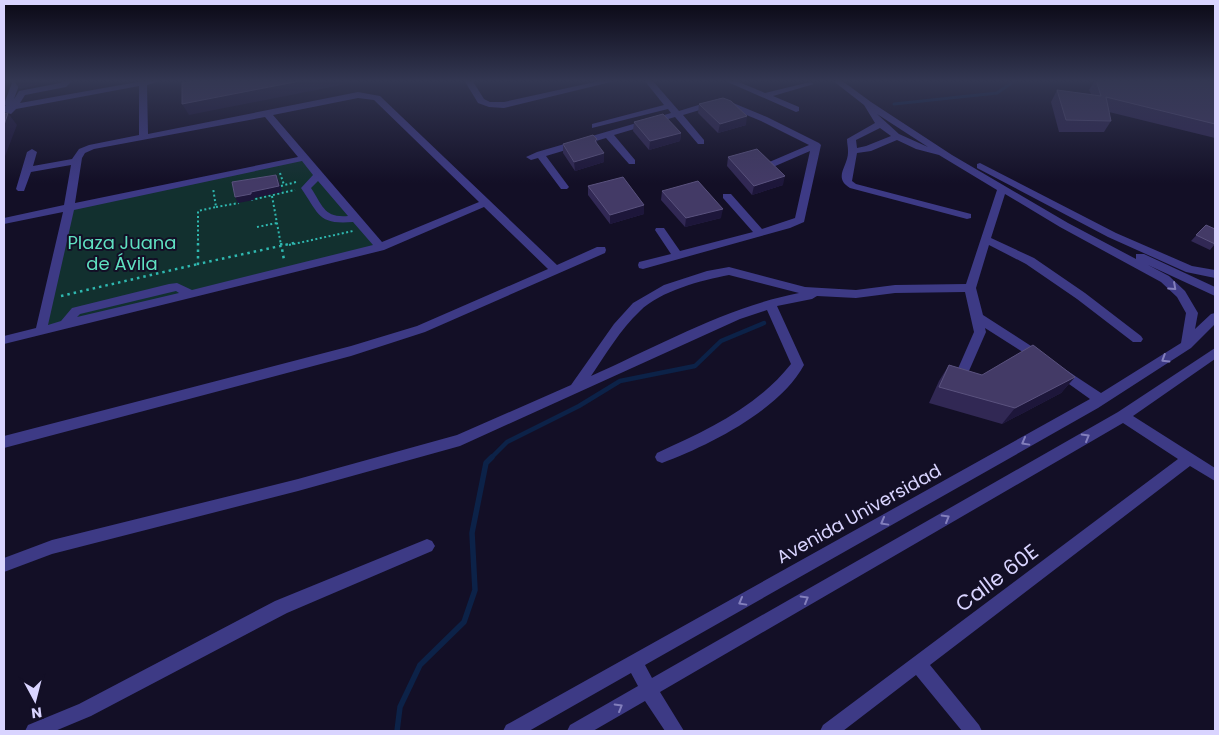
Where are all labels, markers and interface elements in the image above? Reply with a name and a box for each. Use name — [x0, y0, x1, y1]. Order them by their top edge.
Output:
park label: Plaza Juana de Ávila — [67, 230, 177, 276]
one-way arrow — [1168, 281, 1177, 290]
one-way arrow — [1161, 352, 1170, 362]
one-way arrow — [1081, 433, 1090, 443]
one-way arrow — [1022, 436, 1031, 446]
street label: Avenida Universidad — [772, 458, 946, 569]
one-way arrow — [940, 514, 949, 524]
one-way arrow — [880, 516, 889, 526]
street label: Calle 60E — [949, 537, 1044, 618]
one-way arrow — [738, 595, 747, 605]
one-way arrow — [799, 595, 808, 605]
north arrow — [10, 675, 60, 725]
text: N — [30, 702, 43, 723]
one-way arrow — [613, 703, 622, 713]

